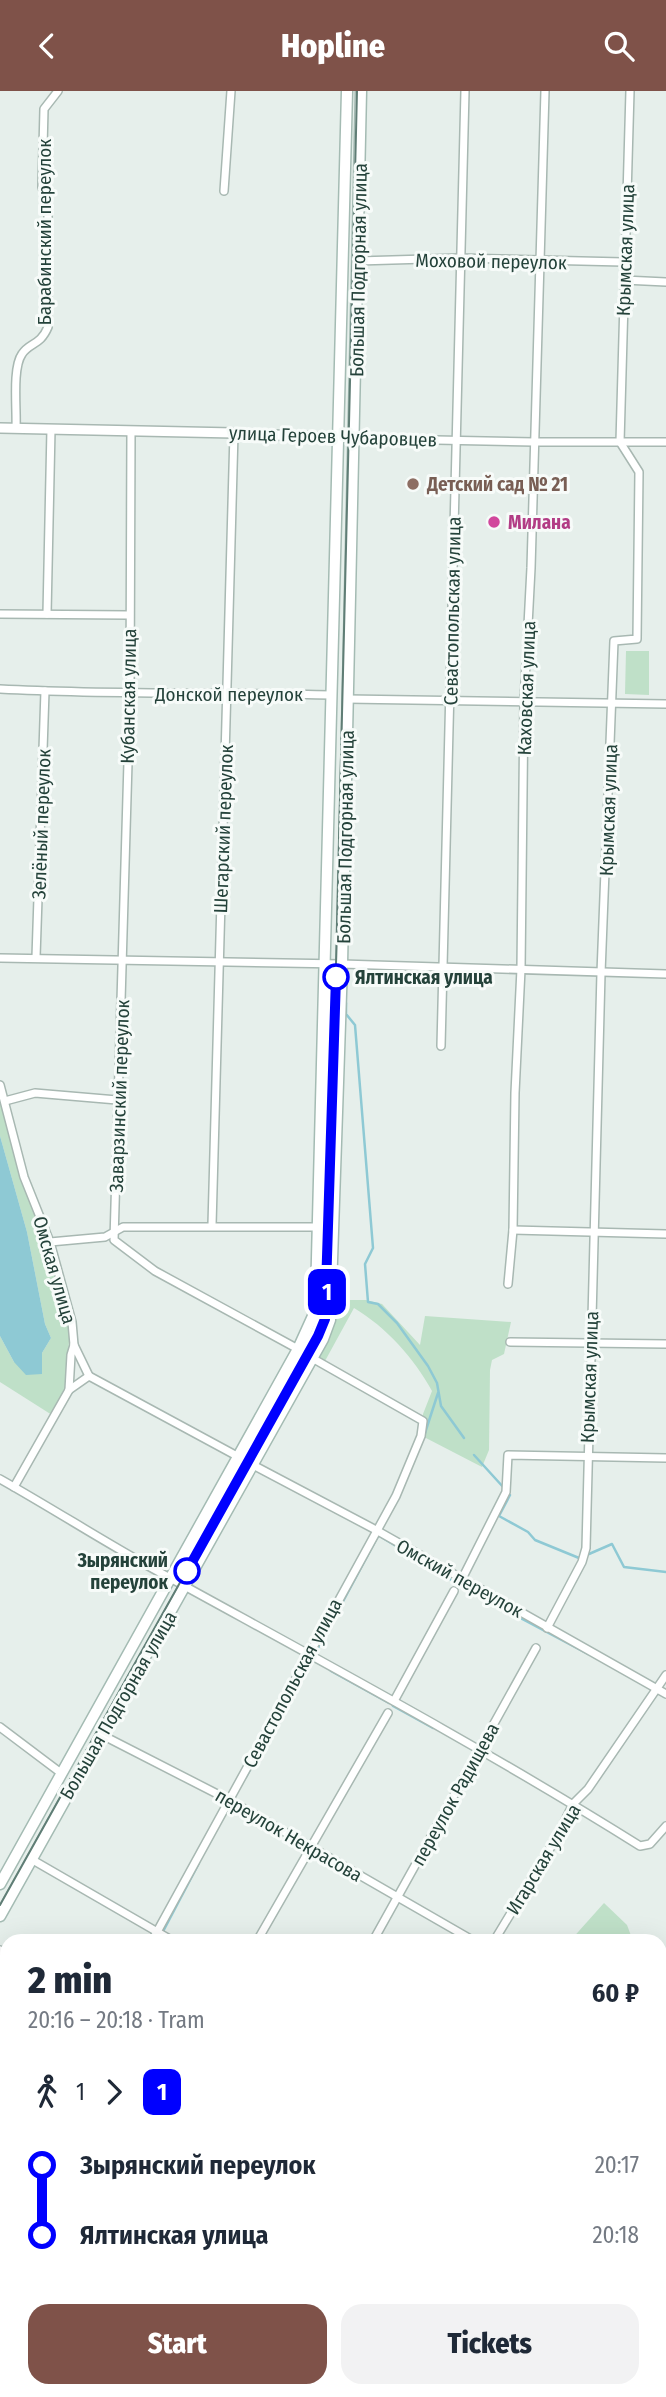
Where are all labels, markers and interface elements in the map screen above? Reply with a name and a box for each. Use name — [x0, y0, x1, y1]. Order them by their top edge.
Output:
icon: back — [28, 27, 66, 65]
text: Hopline — [281, 27, 385, 65]
icon: search — [600, 27, 638, 65]
street label: Барабинский переулок — [33, 139, 56, 325]
street label: Большая Подгорная улица — [345, 163, 372, 377]
street label: Крымская улица — [612, 184, 639, 316]
street label: Моховой переулок — [415, 249, 567, 274]
street label: улица Героев Чубаровцев — [229, 421, 437, 452]
place label: Детский сад № 21 — [426, 473, 568, 496]
marker: Детский сад № 21 — [405, 476, 421, 492]
place label: Милана — [508, 511, 571, 534]
marker: Милана — [486, 514, 502, 530]
street label: Севастопольская улица — [439, 516, 466, 706]
street label: Каховская улица — [513, 620, 540, 756]
street label: Кубанская улица — [116, 628, 141, 764]
street label: Донской переулок — [154, 683, 303, 706]
street label: Большая Подгорная улица — [332, 730, 359, 944]
street label: Шегарский переулок — [209, 744, 238, 914]
street label: Крымская улица — [595, 744, 622, 876]
street label: Зелёный переулок — [27, 748, 56, 900]
marker: Ялтинская улица — [323, 964, 349, 990]
place label: Ялтинская улица — [355, 966, 493, 989]
street label: Заварзинский переулок — [105, 999, 134, 1193]
street label: Омская улица — [28, 1214, 81, 1327]
line badge: 1 — [304, 1269, 350, 1315]
text: 1 — [322, 1278, 332, 1306]
street label: Крымская улица — [576, 1311, 603, 1443]
street label: Омский переулок — [392, 1534, 527, 1623]
place label: Зырянский переулок — [76, 1549, 168, 1594]
marker: Зырянский переулок — [174, 1558, 200, 1584]
street label: Севастопольская улица — [238, 1595, 347, 1772]
street label: Большая Подгорная улица — [55, 1607, 182, 1804]
street label: переулок Радищева — [407, 1719, 504, 1870]
street label: переулок Некрасова — [211, 1784, 366, 1887]
street label: Игарская улица — [501, 1800, 586, 1919]
text: 2 min — [28, 1957, 112, 2003]
text: 60 ₽ — [592, 1978, 639, 2009]
text: 20:16 – 20:18 · Tram — [28, 2006, 205, 2034]
icon: walk — [28, 2073, 66, 2111]
icon: forward — [95, 2073, 133, 2111]
text: 1 — [76, 2078, 85, 2106]
text: 1 — [157, 2078, 167, 2106]
text: Зырянский переулок — [80, 2150, 316, 2181]
text: 20:17 — [595, 2151, 639, 2179]
text: Ялтинская улица — [80, 2220, 268, 2251]
text: 20:18 — [592, 2221, 639, 2249]
button: Start — [28, 2304, 327, 2384]
button: Tickets — [341, 2304, 639, 2384]

